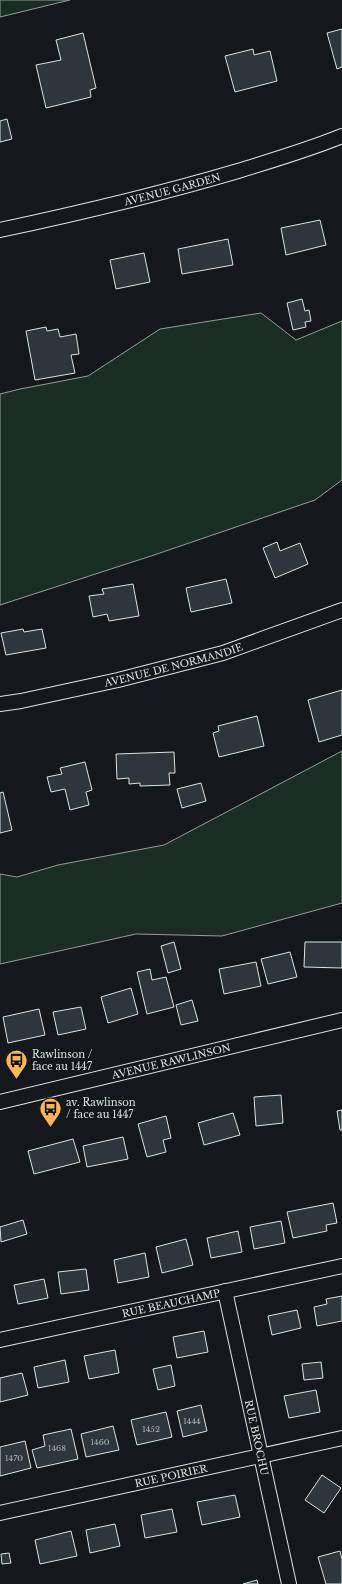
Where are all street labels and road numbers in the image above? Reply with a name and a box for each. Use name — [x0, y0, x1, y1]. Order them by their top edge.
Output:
street label: AVENUE GARDEN — [122, 170, 222, 208]
street label: AVENUE DE NORMANDIE — [102, 640, 244, 689]
street label: AVENUE RAWLINSON — [109, 1040, 232, 1082]
street label: RUE BEAUCHAMP — [121, 1286, 221, 1320]
street label: RUE BROCHU — [242, 1398, 272, 1477]
street label: RUE POIRIER — [133, 1461, 210, 1490]

